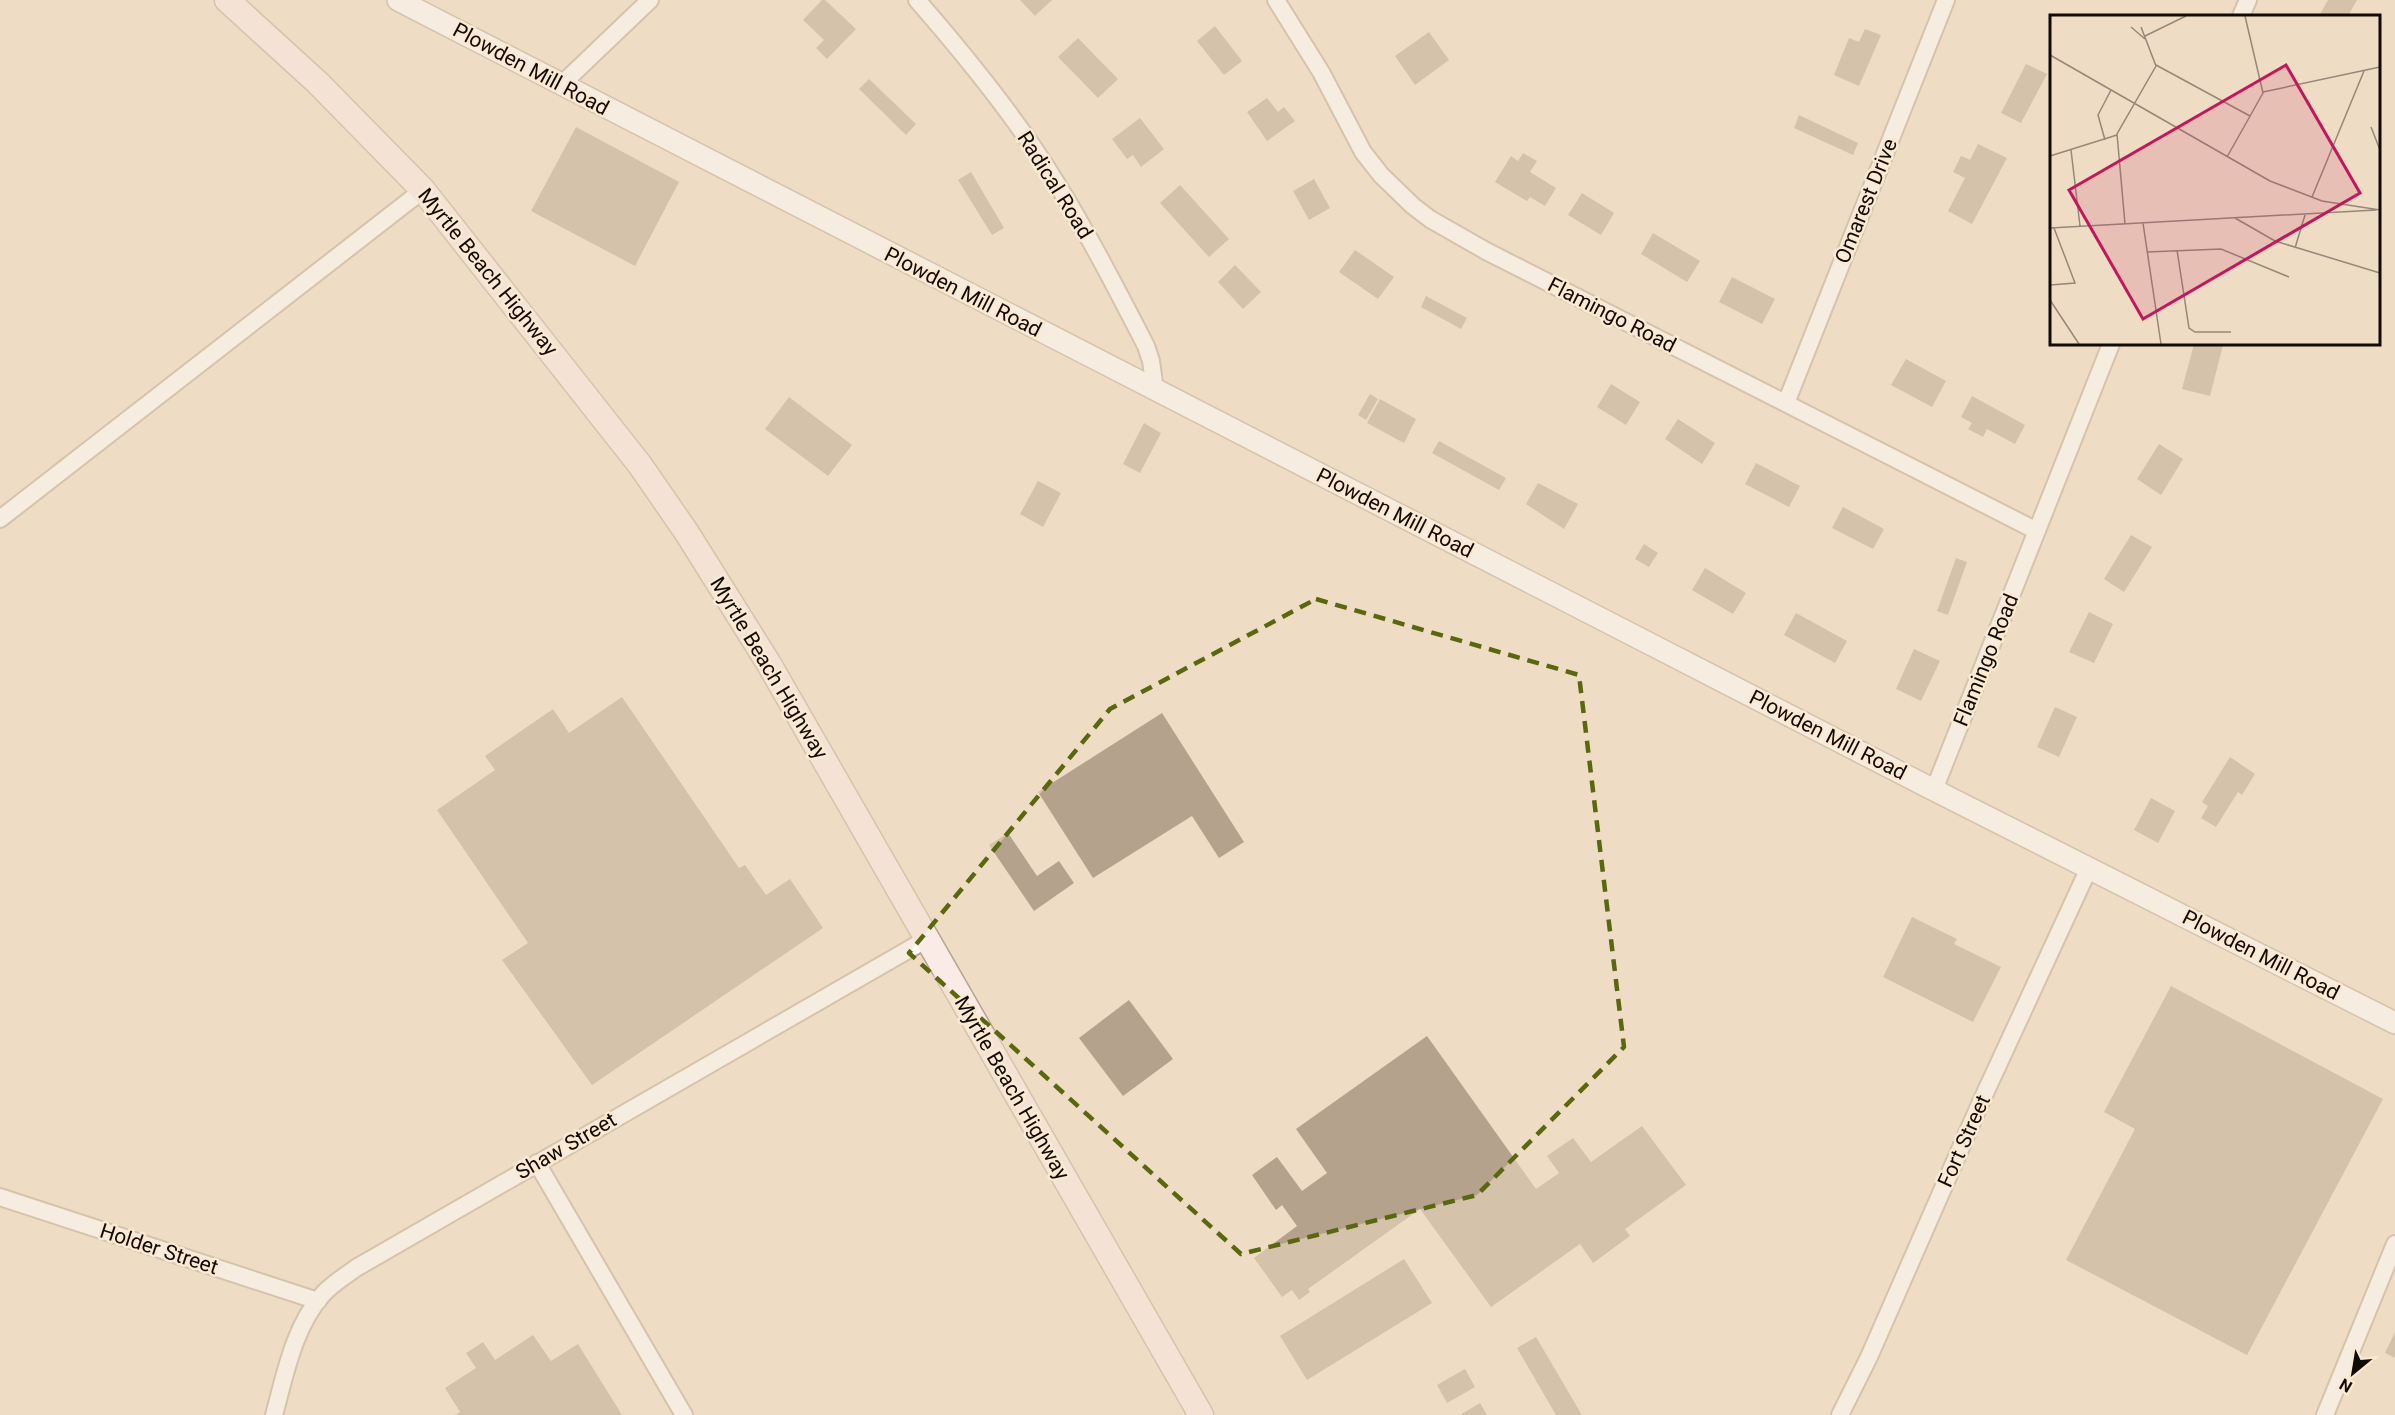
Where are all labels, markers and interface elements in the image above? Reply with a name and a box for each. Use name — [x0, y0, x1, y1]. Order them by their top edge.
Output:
inset map — [2050, 15, 2380, 345]
street label: Plowden Mill Road — [449, 18, 613, 120]
street label: Radical Road — [1012, 127, 1098, 243]
street label: Omarest Drive — [1830, 135, 1902, 267]
street label: Myrtle Beach Highway — [413, 184, 563, 360]
street label: Plowden Mill Road — [881, 242, 1045, 342]
street label: Flamingo Road — [1544, 272, 1680, 358]
street label: Plowden Mill Road — [1313, 463, 1477, 563]
street label: Myrtle Beach Highway — [705, 573, 833, 763]
street label: Flamingo Road — [1949, 590, 2023, 730]
street label: Plowden Mill Road — [1746, 685, 1910, 785]
street label: Plowden Mill Road — [2179, 905, 2343, 1005]
street label: Myrtle Beach Highway — [950, 992, 1074, 1184]
street label: Fort Street — [1933, 1091, 1995, 1191]
street label: Shaw Street — [512, 1108, 621, 1184]
street label: Holder Street — [97, 1219, 221, 1279]
north arrow — [2323, 1343, 2383, 1403]
text: N — [2336, 1375, 2355, 1397]

